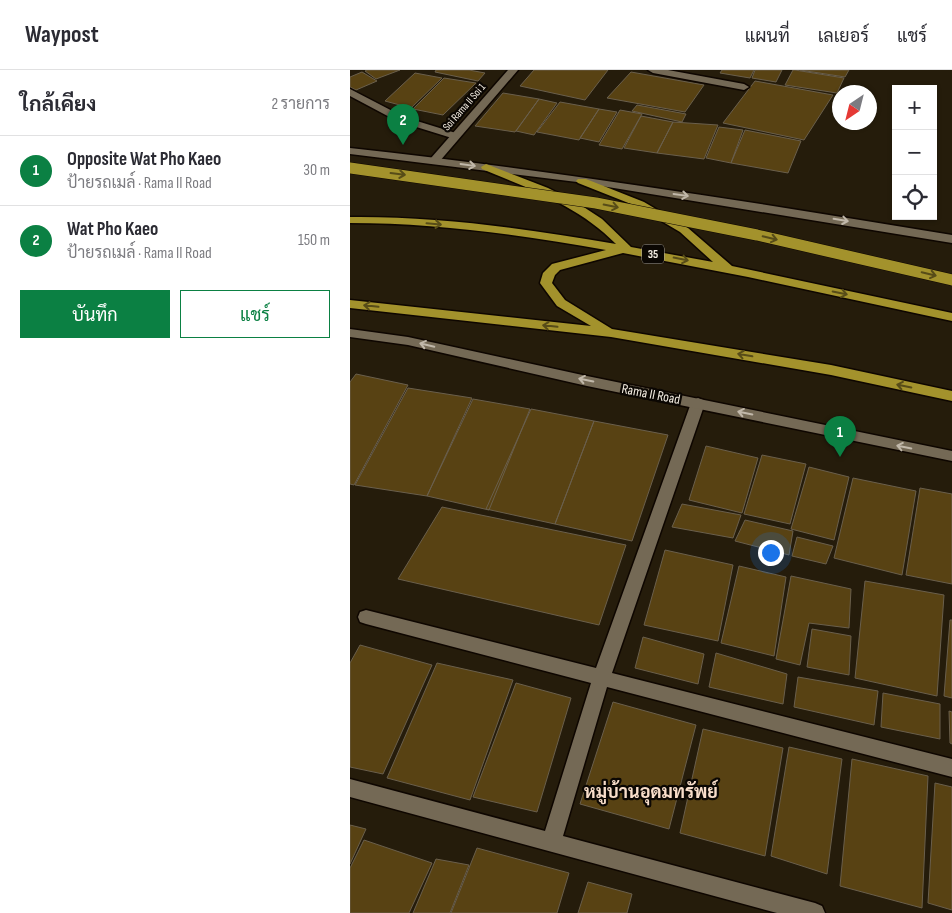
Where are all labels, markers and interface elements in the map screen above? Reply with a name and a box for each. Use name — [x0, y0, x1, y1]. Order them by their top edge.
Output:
text: Waypost — [25, 20, 99, 49]
text: แผนที่ — [745, 26, 790, 47]
text: เลเยอร์ — [818, 26, 869, 47]
text: แชร์ — [897, 26, 927, 47]
street label: Soi Rama II Soi 1 — [440, 81, 488, 133]
north arrow — [832, 85, 877, 130]
map controls — [892, 85, 937, 220]
button: + — [892, 85, 937, 130]
text: ใกล้เคียง — [20, 92, 96, 117]
text: 2 รายการ — [271, 95, 330, 114]
pin: 2 — [387, 104, 419, 145]
button: − — [892, 130, 937, 175]
text: Opposite Wat Pho Kaeo — [67, 148, 221, 171]
one-way arrow — [460, 160, 476, 170]
text: 1 — [33, 161, 39, 180]
text: 30 m — [303, 161, 330, 180]
one-way arrow — [390, 169, 406, 179]
text: ป้ายรถเมล์ · Rama II Road — [67, 174, 212, 193]
button: locate — [892, 175, 937, 220]
one-way arrow — [672, 191, 688, 201]
one-way arrow — [603, 202, 619, 212]
one-way arrow — [833, 216, 849, 226]
text: Wat Pho Kaeo — [67, 218, 158, 241]
one-way arrow — [425, 219, 441, 229]
text: 2 — [32, 231, 40, 250]
text: 150 m — [298, 231, 330, 250]
one-way arrow — [762, 234, 778, 243]
text: ป้ายรถเมล์ · Rama II Road — [67, 244, 212, 263]
road number: 35 — [642, 244, 664, 263]
one-way arrow — [672, 255, 688, 265]
one-way arrow — [920, 270, 936, 279]
one-way arrow — [831, 289, 847, 298]
button: บันทึก — [20, 290, 170, 338]
button: แชร์ — [180, 290, 330, 338]
one-way arrow — [363, 301, 379, 311]
one-way arrow — [542, 321, 558, 331]
one-way arrow — [420, 340, 436, 349]
one-way arrow — [737, 350, 753, 360]
one-way arrow — [578, 375, 594, 385]
street label: Rama II Road — [620, 380, 682, 408]
one-way arrow — [897, 381, 913, 390]
one-way arrow — [738, 408, 754, 417]
pin: 1 — [824, 416, 856, 457]
one-way arrow — [897, 442, 913, 451]
your location — [758, 540, 784, 566]
district label: หมู่บ้านอุดมทรัพย์ — [584, 779, 719, 806]

